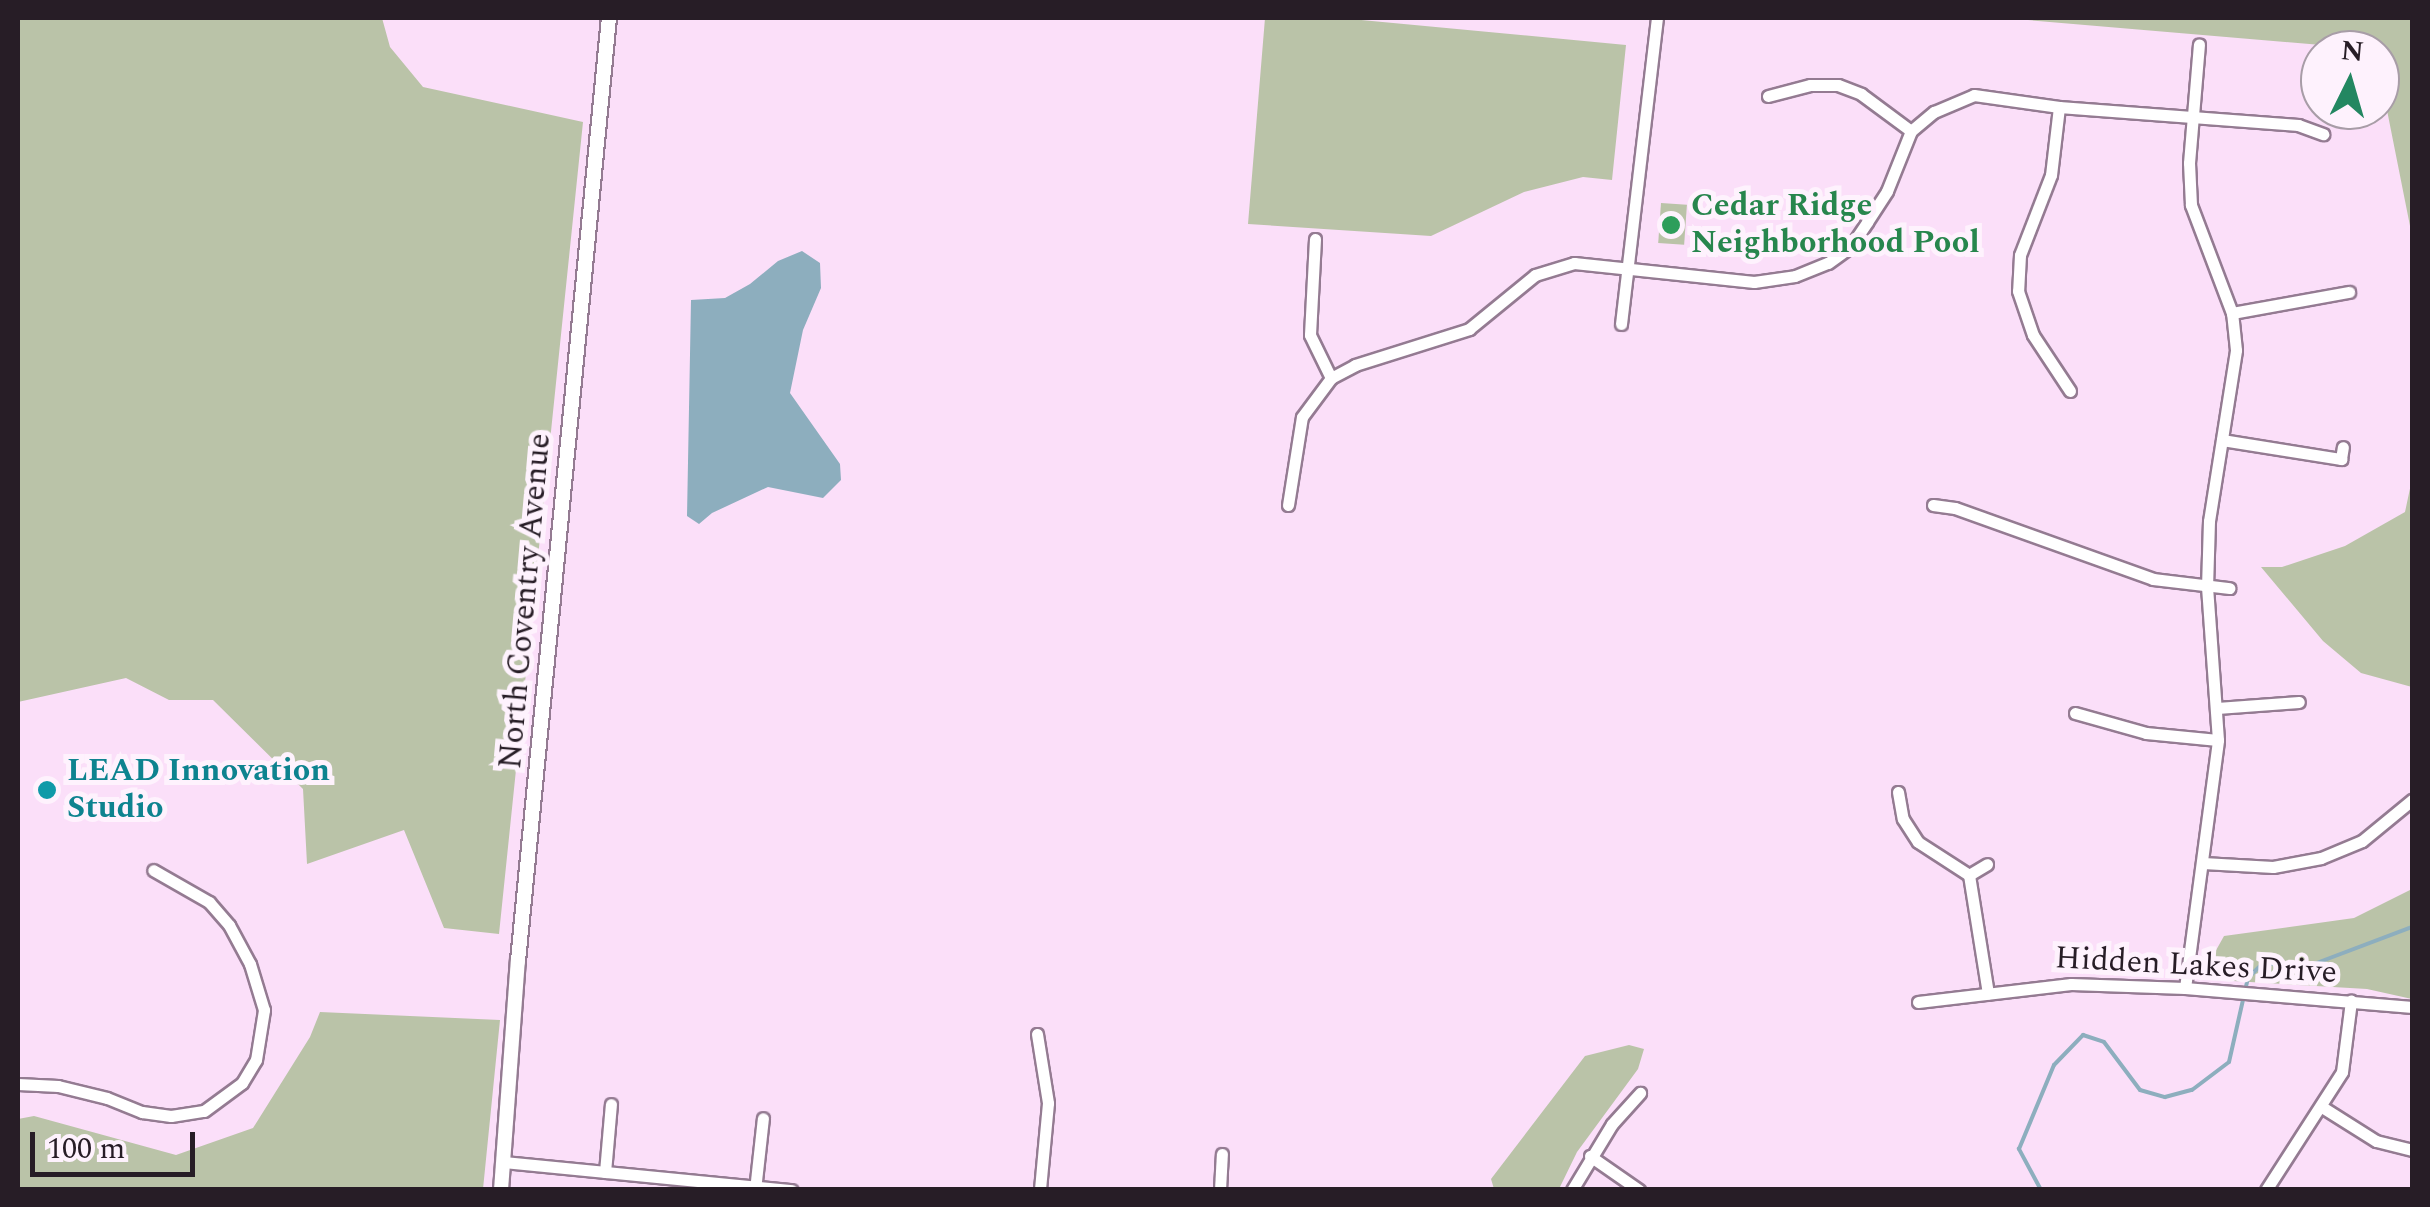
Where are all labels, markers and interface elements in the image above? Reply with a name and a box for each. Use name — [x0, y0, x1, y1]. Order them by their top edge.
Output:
text: N — [2339, 29, 2366, 74]
north arrow — [2300, 30, 2400, 130]
place label: Cedar Ridge Neighborhood Pool — [1691, 188, 1980, 263]
marker: Cedar Ridge Neighborhood Pool — [1660, 214, 1682, 236]
street label: North Coventry Avenue — [492, 432, 560, 770]
place label: LEAD Innovation Studio — [67, 753, 330, 828]
marker: LEAD Innovation Studio — [36, 779, 58, 801]
street label: Hidden Lakes Drive — [2054, 939, 2338, 993]
scale bar — [35, 1112, 200, 1174]
text: 100 m — [47, 1126, 125, 1172]

